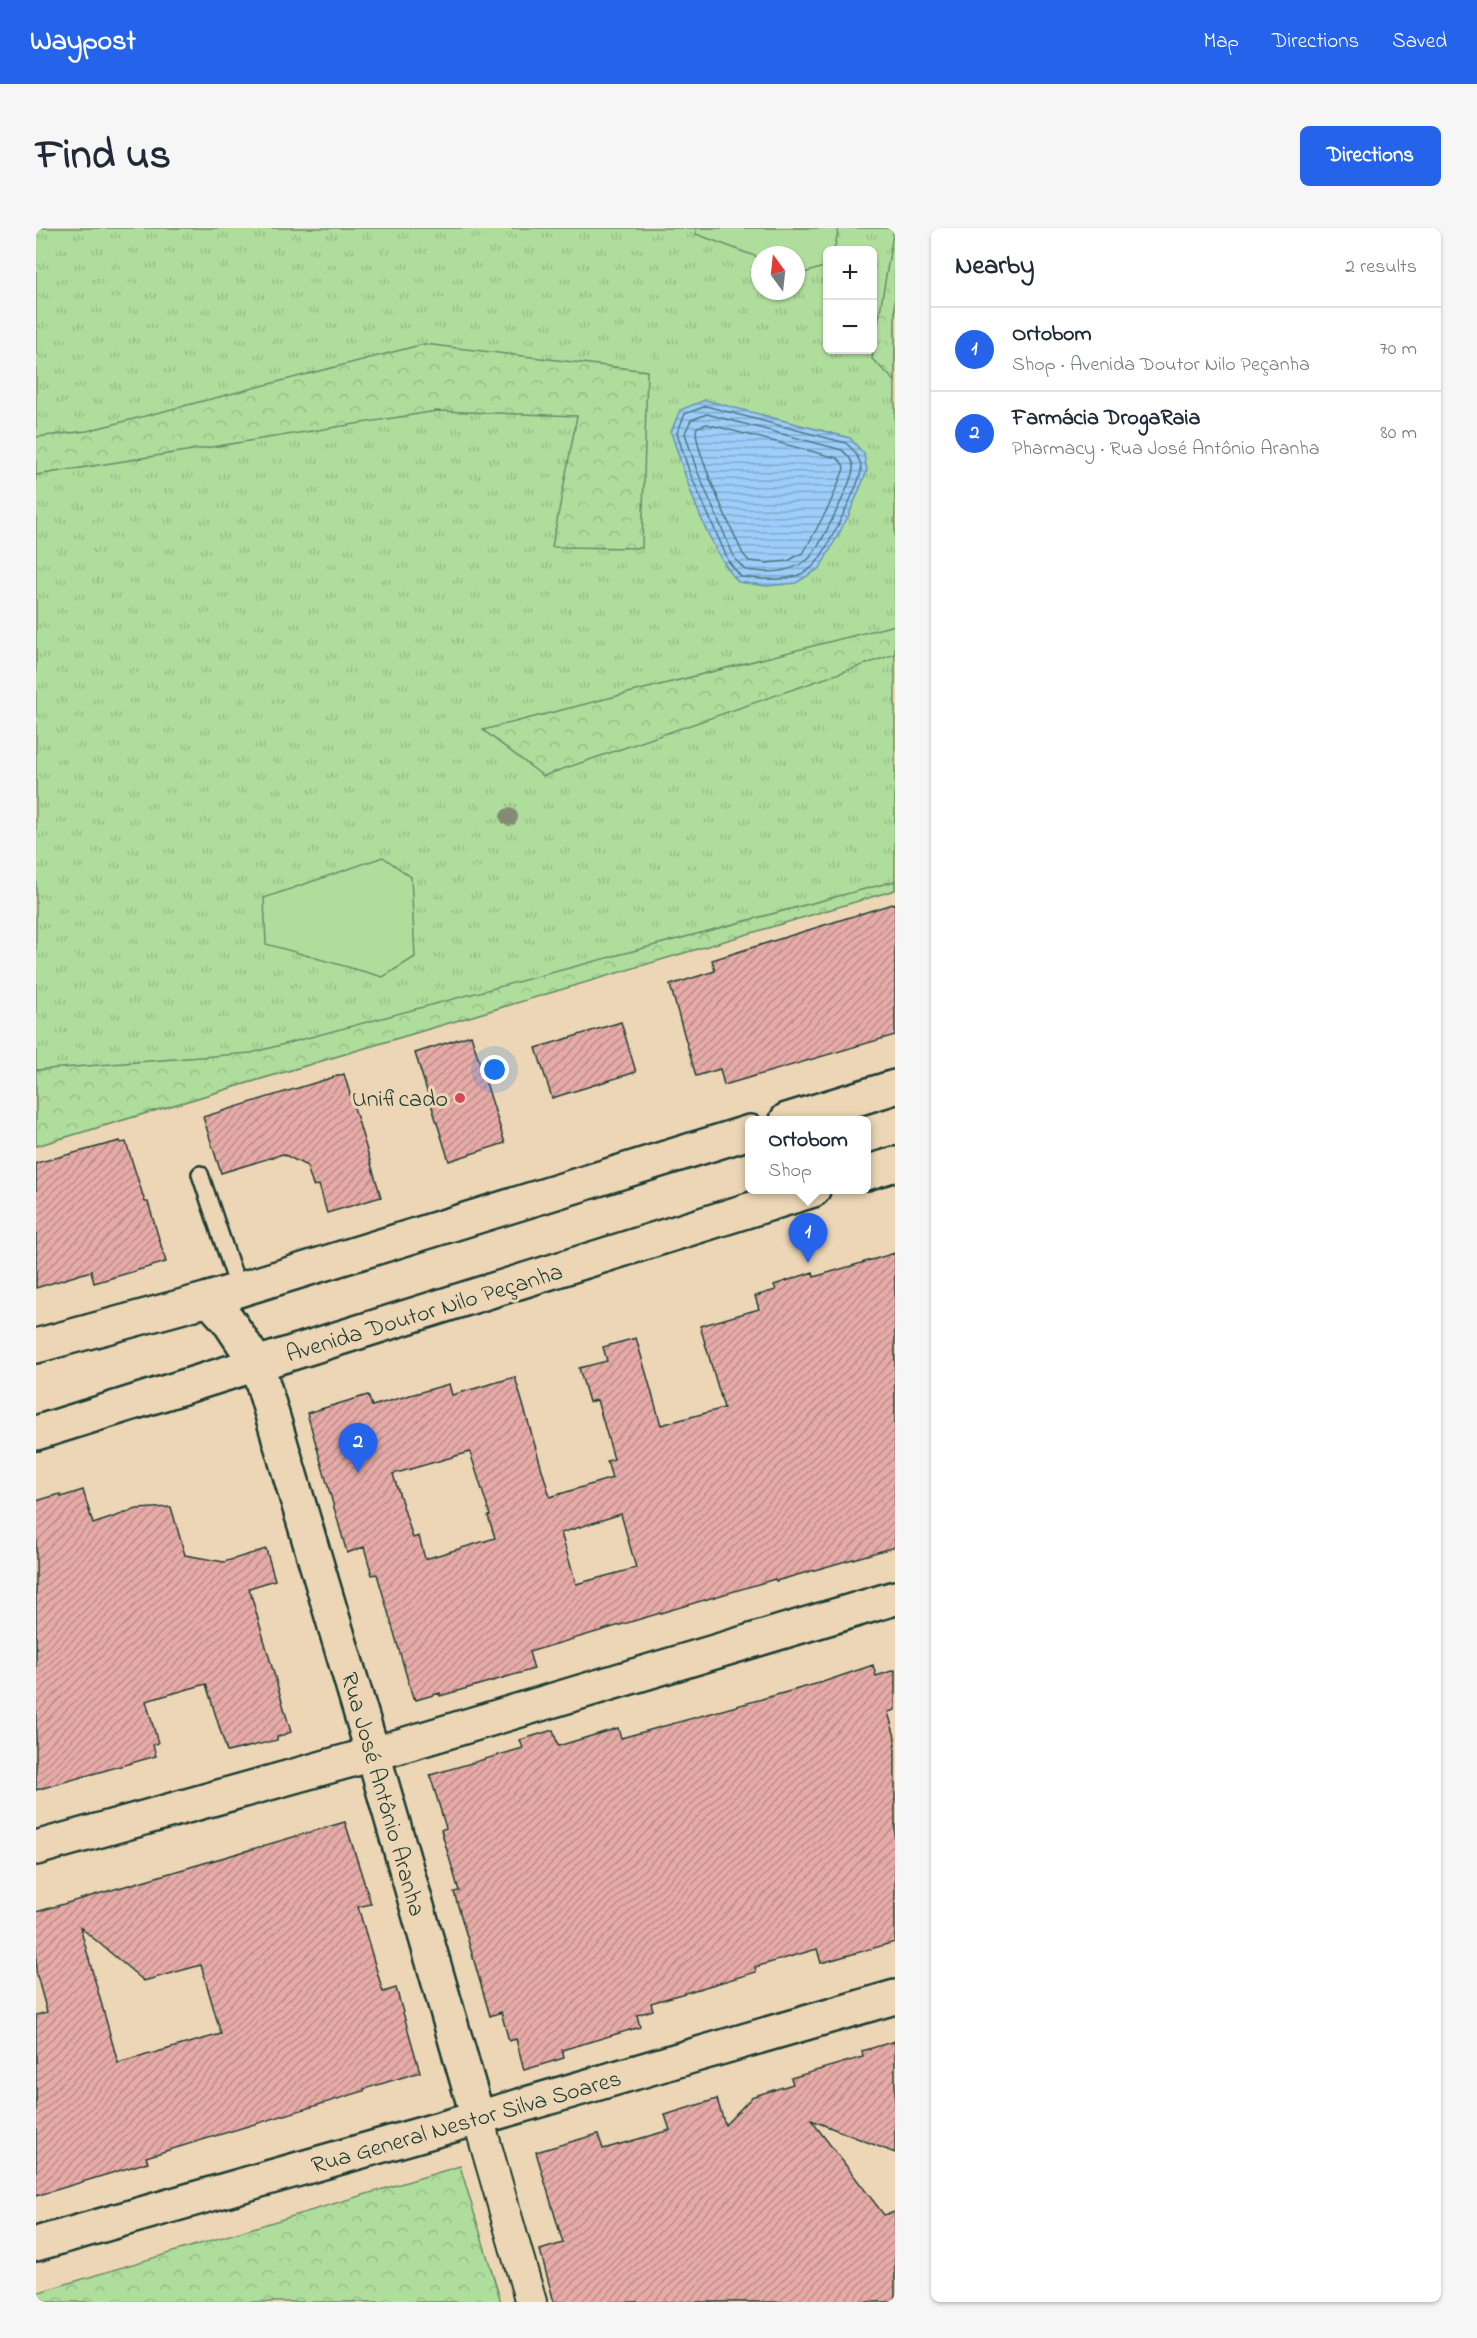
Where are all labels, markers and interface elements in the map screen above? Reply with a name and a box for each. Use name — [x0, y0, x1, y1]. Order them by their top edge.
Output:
text: Waypost — [30, 22, 136, 63]
text: Map — [1203, 27, 1239, 57]
text: Directions — [1272, 27, 1359, 57]
text: Saved — [1392, 27, 1447, 57]
text: Find us — [36, 126, 171, 187]
button: Directions — [1300, 126, 1441, 186]
north arrow — [751, 246, 805, 300]
map controls — [823, 246, 877, 354]
button: + — [823, 246, 877, 300]
text: Nearby — [955, 248, 1034, 286]
text: 2 results — [1345, 253, 1417, 282]
button: − — [823, 300, 877, 354]
text: Ortobom — [1012, 319, 1092, 351]
text: 1 — [971, 335, 978, 364]
text: 70 m — [1380, 335, 1417, 364]
text: Shop · Avenida Doutor Nilo Peçanha — [1012, 351, 1310, 380]
text: Farmácia DrogaRaia — [1012, 403, 1200, 435]
text: 2 — [970, 419, 979, 448]
text: 80 m — [1380, 419, 1417, 448]
text: Pharmacy · Rua José Antônio Aranha — [1012, 435, 1320, 464]
your location — [480, 1055, 509, 1084]
place label: Unificado — [352, 1083, 448, 1118]
marker: Unificado — [453, 1091, 467, 1105]
popup — [745, 1116, 871, 1194]
text: Ortobom — [768, 1125, 848, 1157]
text: Shop — [768, 1157, 812, 1186]
pin: 1 — [788, 1214, 828, 1263]
street label: Avenida Doutor Nilo Peçanha — [282, 1256, 568, 1373]
pin: 2 — [338, 1424, 378, 1473]
street label: Rua José Antônio Aranha — [330, 1669, 433, 1921]
street label: Rua General Nestor Silva Soares — [308, 2062, 626, 2184]

